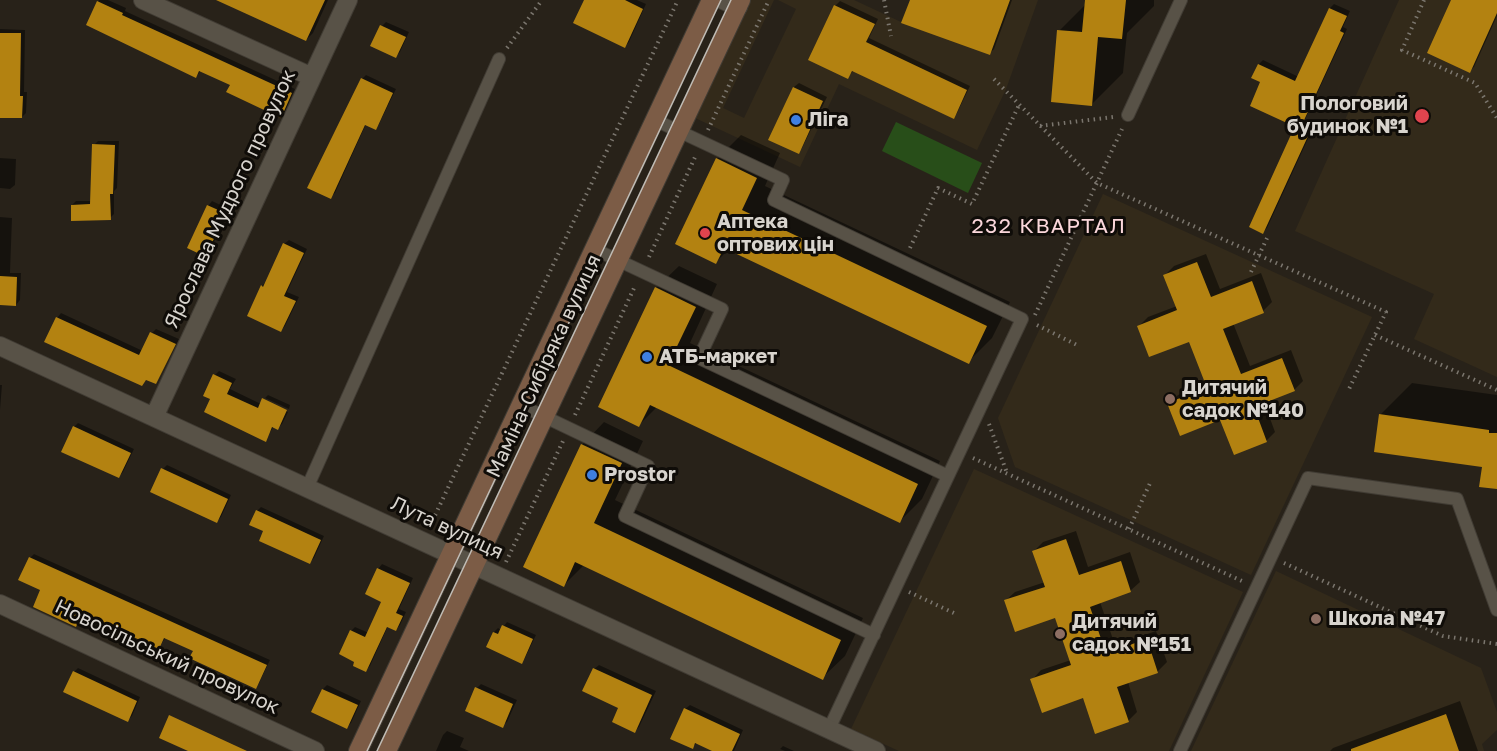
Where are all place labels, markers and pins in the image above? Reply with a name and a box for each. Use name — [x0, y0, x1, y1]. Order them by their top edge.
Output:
place label: Пологовий будинок №1 — [1287, 92, 1408, 139]
marker: Пологовий будинок №1 — [1413, 107, 1431, 125]
place label: Ліга — [808, 108, 848, 132]
marker: Ліга — [789, 113, 803, 127]
place label: Аптека оптових цін — [717, 210, 834, 257]
marker: Аптека оптових цін — [698, 226, 712, 240]
place label: АТБ-маркет — [659, 345, 777, 369]
marker: АТБ-маркет — [640, 350, 654, 364]
place label: Дитячий садок №140 — [1182, 376, 1304, 423]
marker: Дитячий садок №140 — [1163, 392, 1177, 406]
place label: Prostor — [604, 463, 676, 487]
marker: Prostor — [585, 468, 599, 482]
place label: Школа №47 — [1328, 607, 1445, 631]
place label: Дитячий садок №151 — [1072, 610, 1191, 657]
marker: Школа №47 — [1309, 612, 1323, 626]
marker: Дитячий садок №151 — [1053, 627, 1067, 641]

